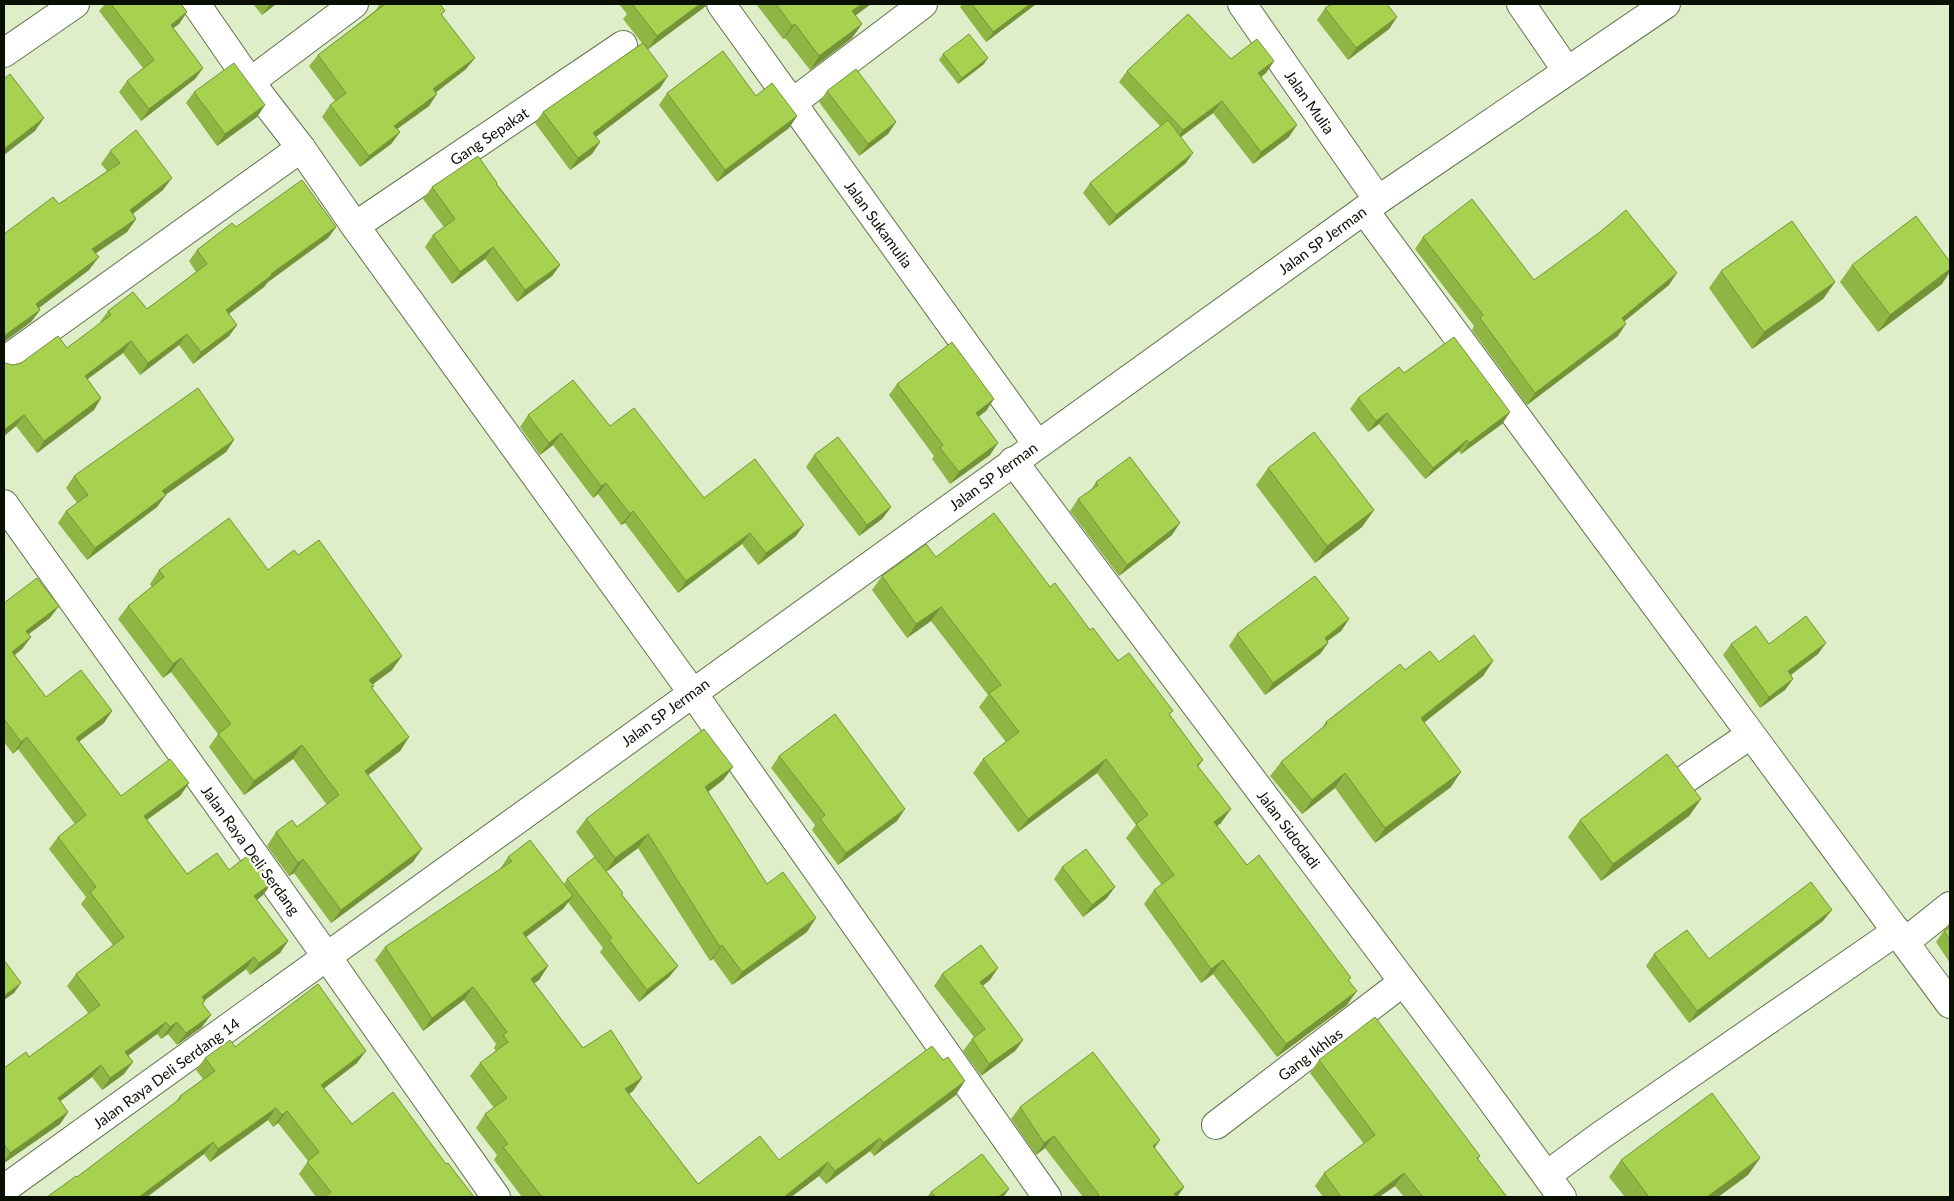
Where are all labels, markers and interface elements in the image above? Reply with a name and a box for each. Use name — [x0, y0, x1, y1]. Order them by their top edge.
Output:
street label: Jalan Mulia — [1282, 67, 1338, 137]
street label: Gang Sepakat — [446, 103, 532, 169]
street label: Jalan Sukamulia — [841, 177, 917, 271]
street label: Jalan SP Jerman — [1274, 202, 1370, 278]
street label: Jalan SP Jerman — [945, 438, 1041, 514]
street label: Jalan SP Jerman — [617, 674, 713, 750]
street label: Jalan Raya Deli Serdang — [198, 782, 304, 918]
street label: Jalan Sidodadi — [1254, 786, 1324, 872]
street label: Jalan Raya Deli Serdang 14 — [89, 1014, 243, 1132]
street label: Gang Ikhlas — [1274, 1024, 1346, 1084]

